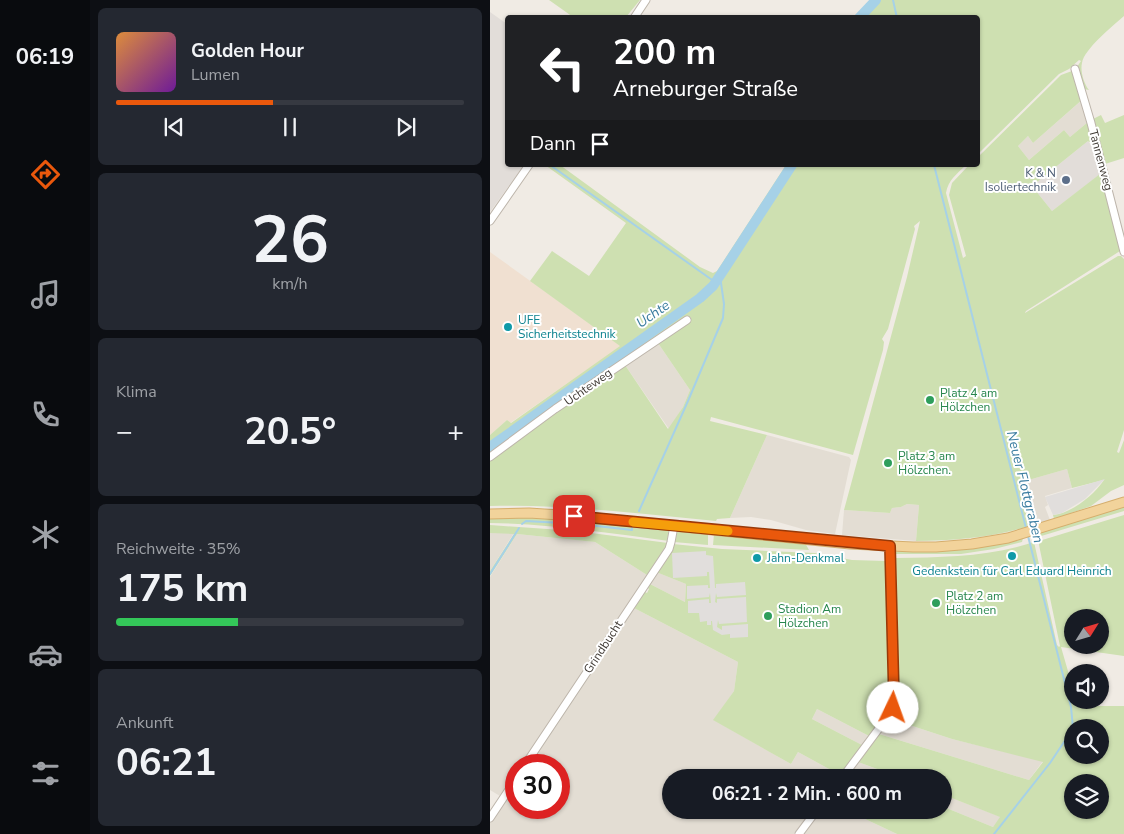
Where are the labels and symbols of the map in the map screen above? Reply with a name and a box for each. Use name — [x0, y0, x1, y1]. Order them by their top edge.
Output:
street label: Tannenweg — [1085, 128, 1117, 192]
place label: K & N Isoliertechnik — [985, 165, 1057, 195]
marker: K & N Isoliertechnik — [1060, 174, 1072, 186]
water label: Uchte — [632, 295, 674, 332]
place label: UFE Sicherheitstechnik — [518, 312, 617, 342]
marker: UFE Sicherheitstechnik — [502, 321, 514, 333]
street label: Uchteweg — [561, 365, 615, 409]
place label: Platz 4 am Hölzchen — [940, 385, 997, 415]
marker: Platz 4 am Hölzchen — [924, 394, 936, 406]
water label: Neuer Flottgraben — [1002, 429, 1048, 545]
place label: Platz 3 am Hölzchen. — [898, 448, 955, 478]
marker: Platz 3 am Hölzchen. — [882, 457, 894, 469]
pin — [553, 495, 595, 537]
place label: Jahn-Denkmal — [766, 550, 845, 566]
marker: Gedenkstein für Carl Eduard Heinrich — [1006, 550, 1018, 562]
marker: Jahn-Denkmal — [751, 552, 763, 564]
place label: Gedenkstein für Carl Eduard Heinrich — [912, 563, 1112, 579]
place label: Platz 2 am Hölzchen — [946, 588, 1003, 618]
marker: Platz 2 am Hölzchen — [930, 597, 942, 609]
place label: Stadion Am Hölzchen — [778, 601, 841, 631]
north arrow — [1064, 609, 1109, 654]
marker: Stadion Am Hölzchen — [762, 610, 774, 622]
street label: Grindbucht — [580, 617, 626, 676]
position arrow — [866, 681, 918, 733]
speed limit sign: 30 — [505, 754, 570, 819]

